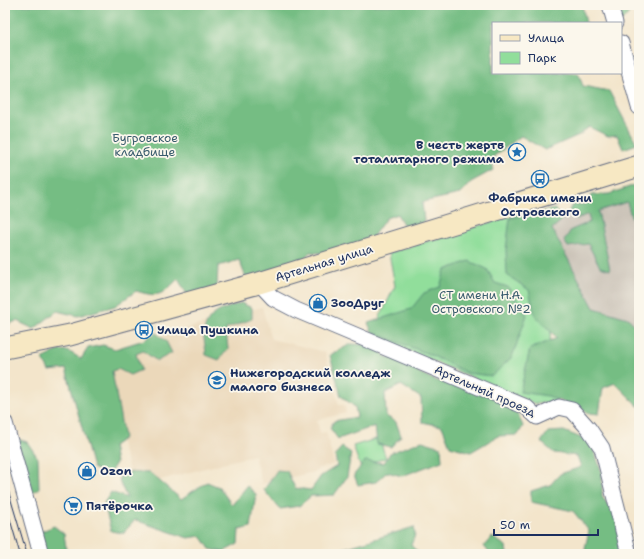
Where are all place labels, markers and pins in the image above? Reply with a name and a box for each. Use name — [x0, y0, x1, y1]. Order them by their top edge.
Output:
place label: В честь жертв тоталитарного режима — [353, 137, 505, 167]
place icon: В честь жертв тоталитарного режима — [507, 142, 527, 162]
bus stop icon: Фабрика имени Островского — [530, 169, 550, 189]
place label: Фабрика имени Островского — [488, 190, 592, 220]
shop icon: ЗооДруг — [308, 293, 328, 313]
place label: ЗооДруг — [331, 295, 385, 311]
bus stop icon: Улица Пушкина — [134, 320, 154, 340]
place label: Улица Пушкина — [157, 322, 259, 338]
place label: Нижегородский колледж малого бизнеса — [230, 365, 391, 395]
school or university icon: Нижегородский колледж малого бизнеса — [207, 370, 227, 390]
shop icon: Ozon — [77, 461, 97, 481]
place label: Ozon — [100, 463, 132, 479]
supermarket icon: Пятёрочка — [63, 496, 83, 516]
place label: Пятёрочка — [86, 498, 154, 514]

